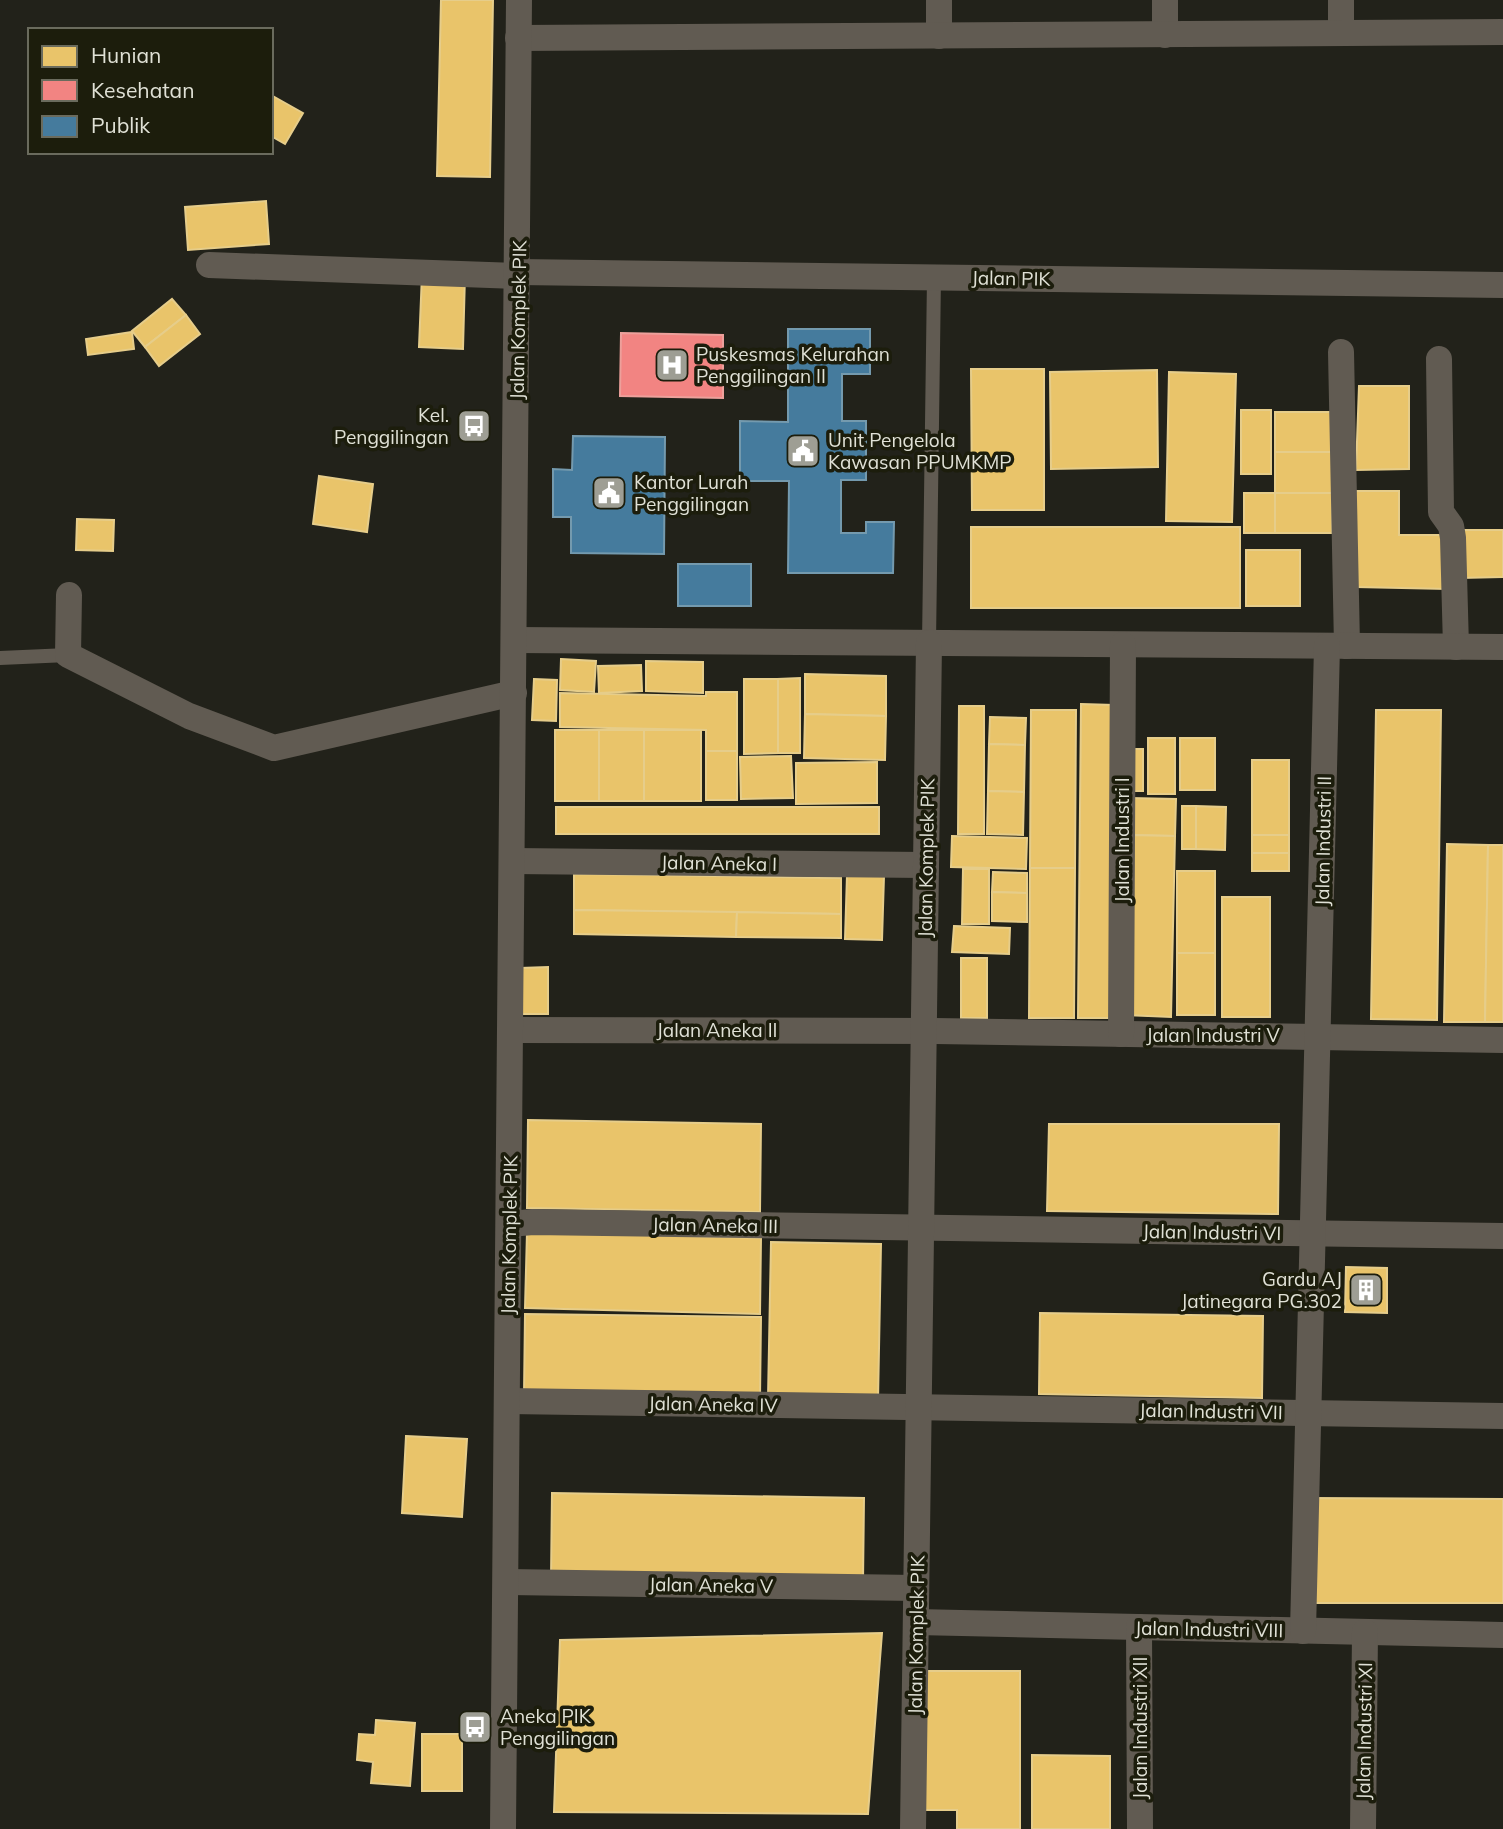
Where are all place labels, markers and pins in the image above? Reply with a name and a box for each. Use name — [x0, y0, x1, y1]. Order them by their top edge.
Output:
place label: Puskesmas Kelurahan Penggilingan II — [696, 342, 890, 388]
hospital icon: Puskesmas Kelurahan Penggilingan II — [653, 346, 691, 384]
place label: Kel. Penggilingan — [334, 403, 449, 449]
bus stop icon: Kel. Penggilingan — [455, 407, 493, 445]
place label: Unit Pengelola Kawasan PPUMKMP — [828, 428, 1012, 474]
public building icon: Unit Pengelola Kawasan PPUMKMP — [784, 432, 822, 470]
place label: Kantor Lurah Penggilingan — [634, 470, 749, 516]
public building icon: Kantor Lurah Penggilingan — [590, 474, 628, 512]
place label: Gardu AJ Jatinegara PG.302 — [1181, 1267, 1342, 1313]
building icon: Gardu AJ Jatinegara PG.302 — [1347, 1271, 1385, 1309]
place label: Aneka PIK Penggilingan — [500, 1704, 615, 1750]
bus stop icon: Aneka PIK Penggilingan — [456, 1708, 494, 1746]

